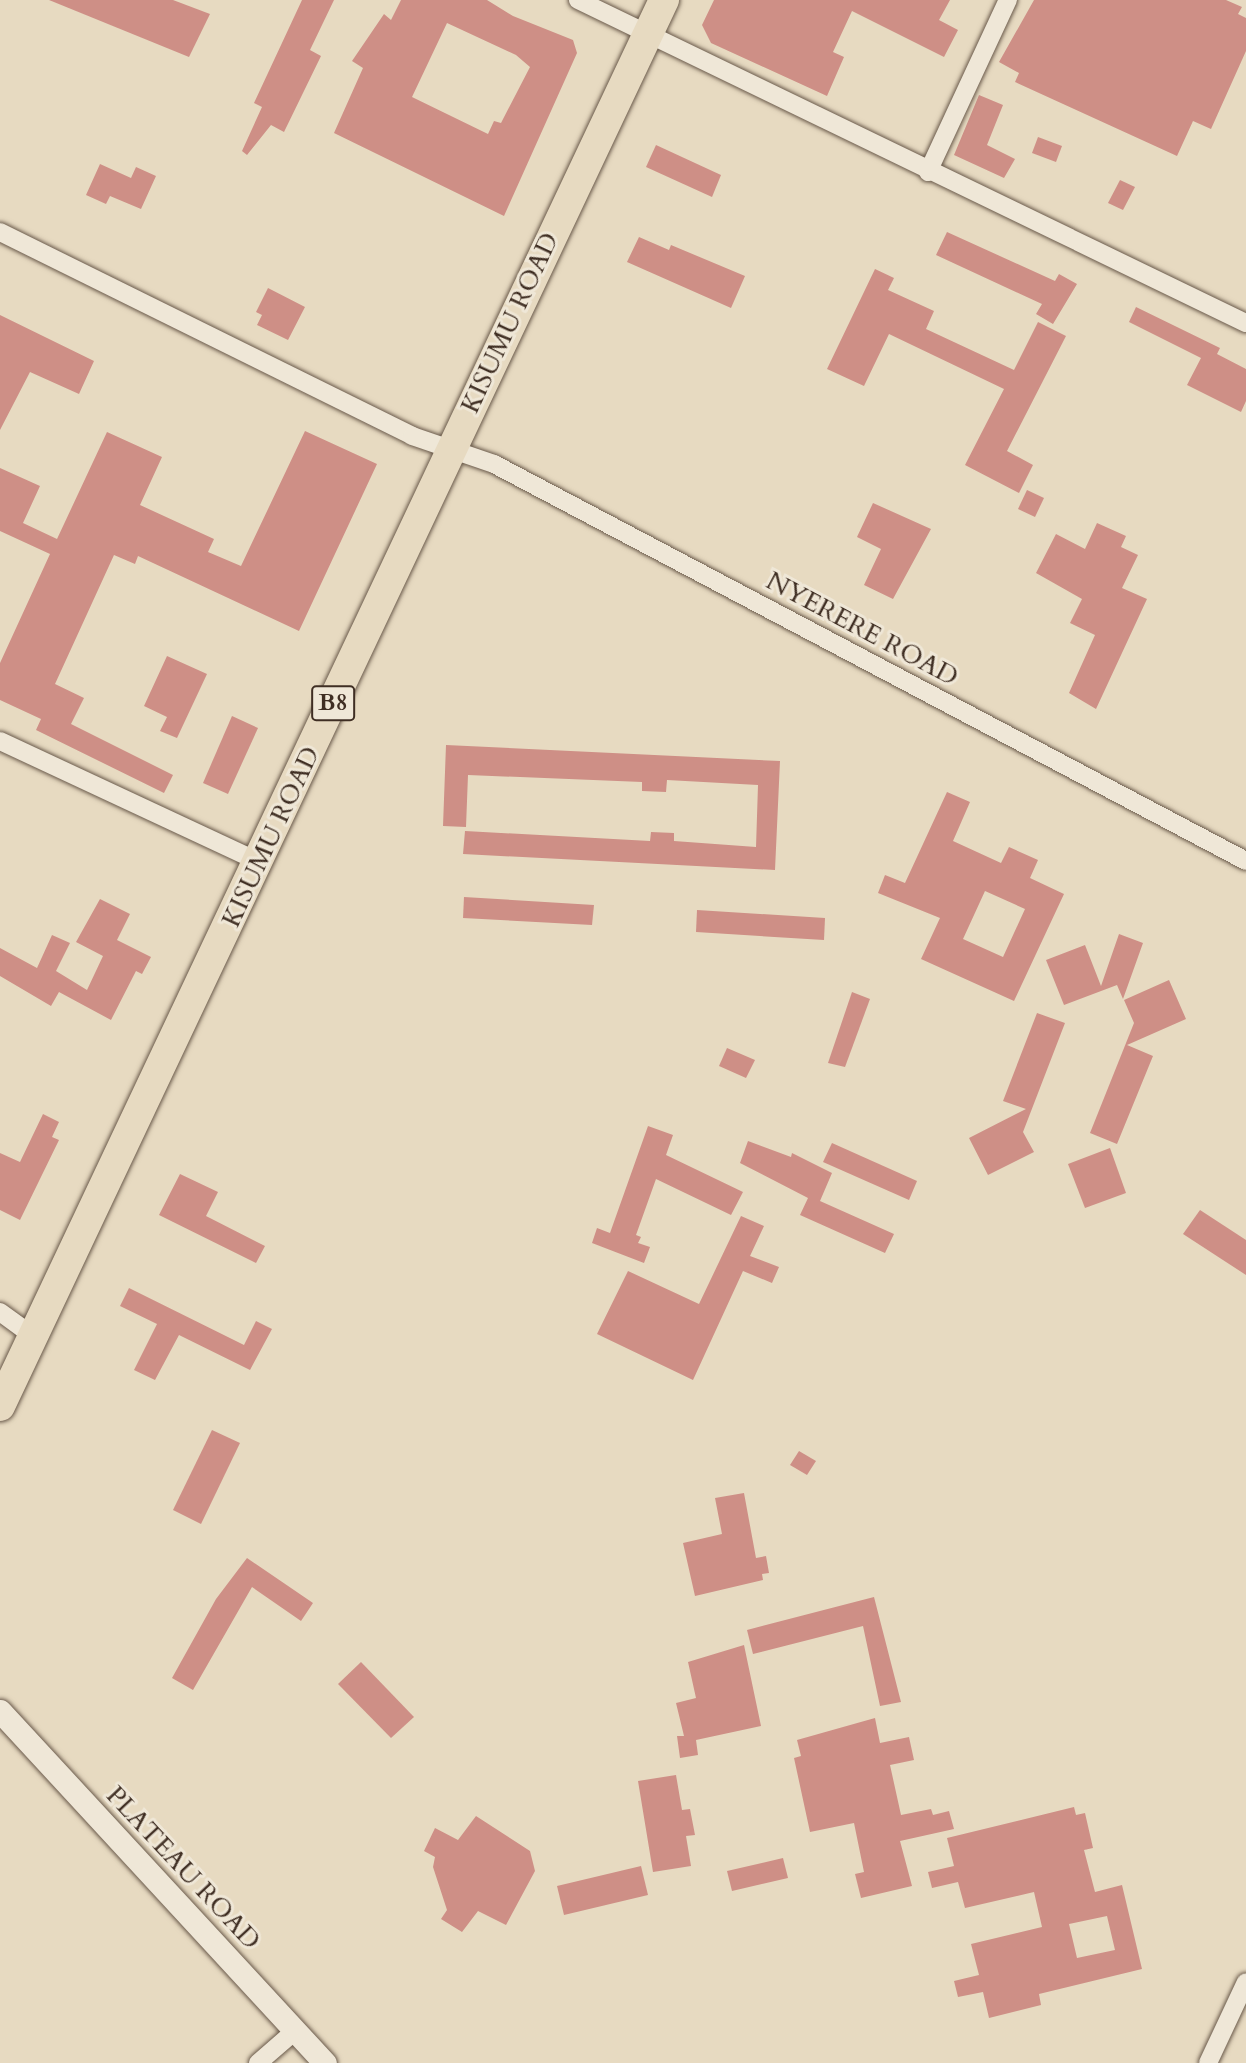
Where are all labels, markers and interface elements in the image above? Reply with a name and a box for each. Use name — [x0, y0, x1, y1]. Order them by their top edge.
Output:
street label: KISUMU ROAD — [455, 228, 565, 418]
street label: NYERERE ROAD — [761, 565, 963, 693]
road number: B8 — [310, 682, 356, 724]
street label: KISUMU ROAD — [216, 742, 326, 932]
street label: PLATEAU ROAD — [99, 1780, 267, 1956]

